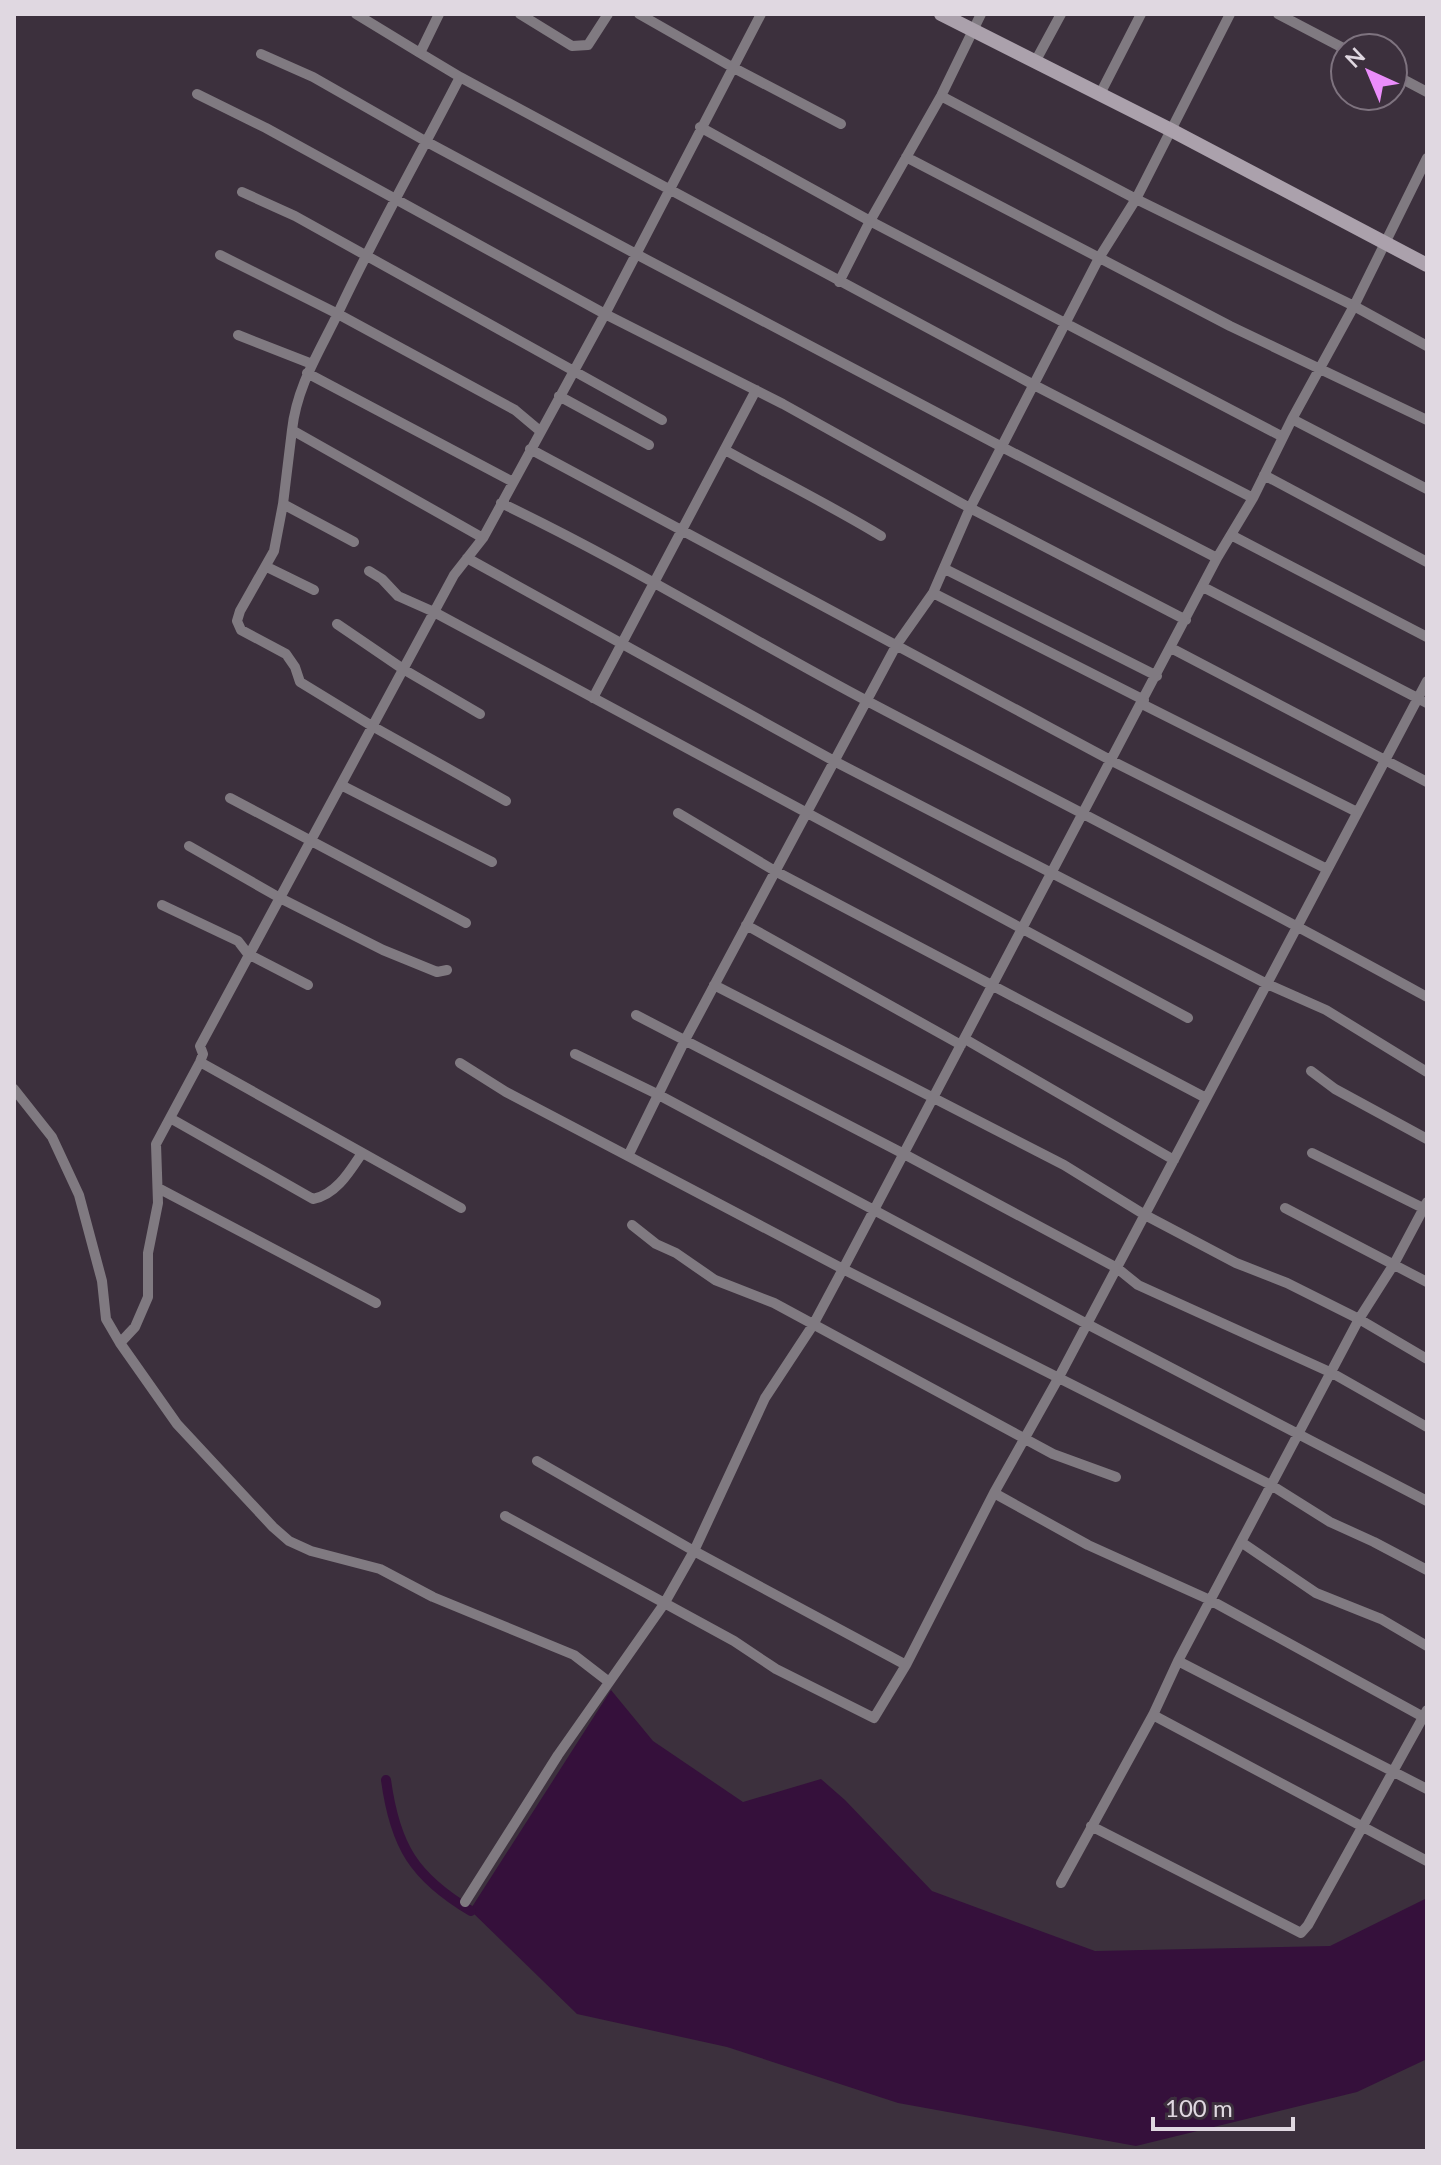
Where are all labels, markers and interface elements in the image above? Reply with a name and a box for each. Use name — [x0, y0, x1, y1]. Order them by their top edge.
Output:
north arrow — [1329, 32, 1409, 112]
text: N — [1339, 42, 1370, 73]
scale bar — [1153, 2081, 1293, 2131]
text: 100 m — [1165, 2093, 1233, 2122]

